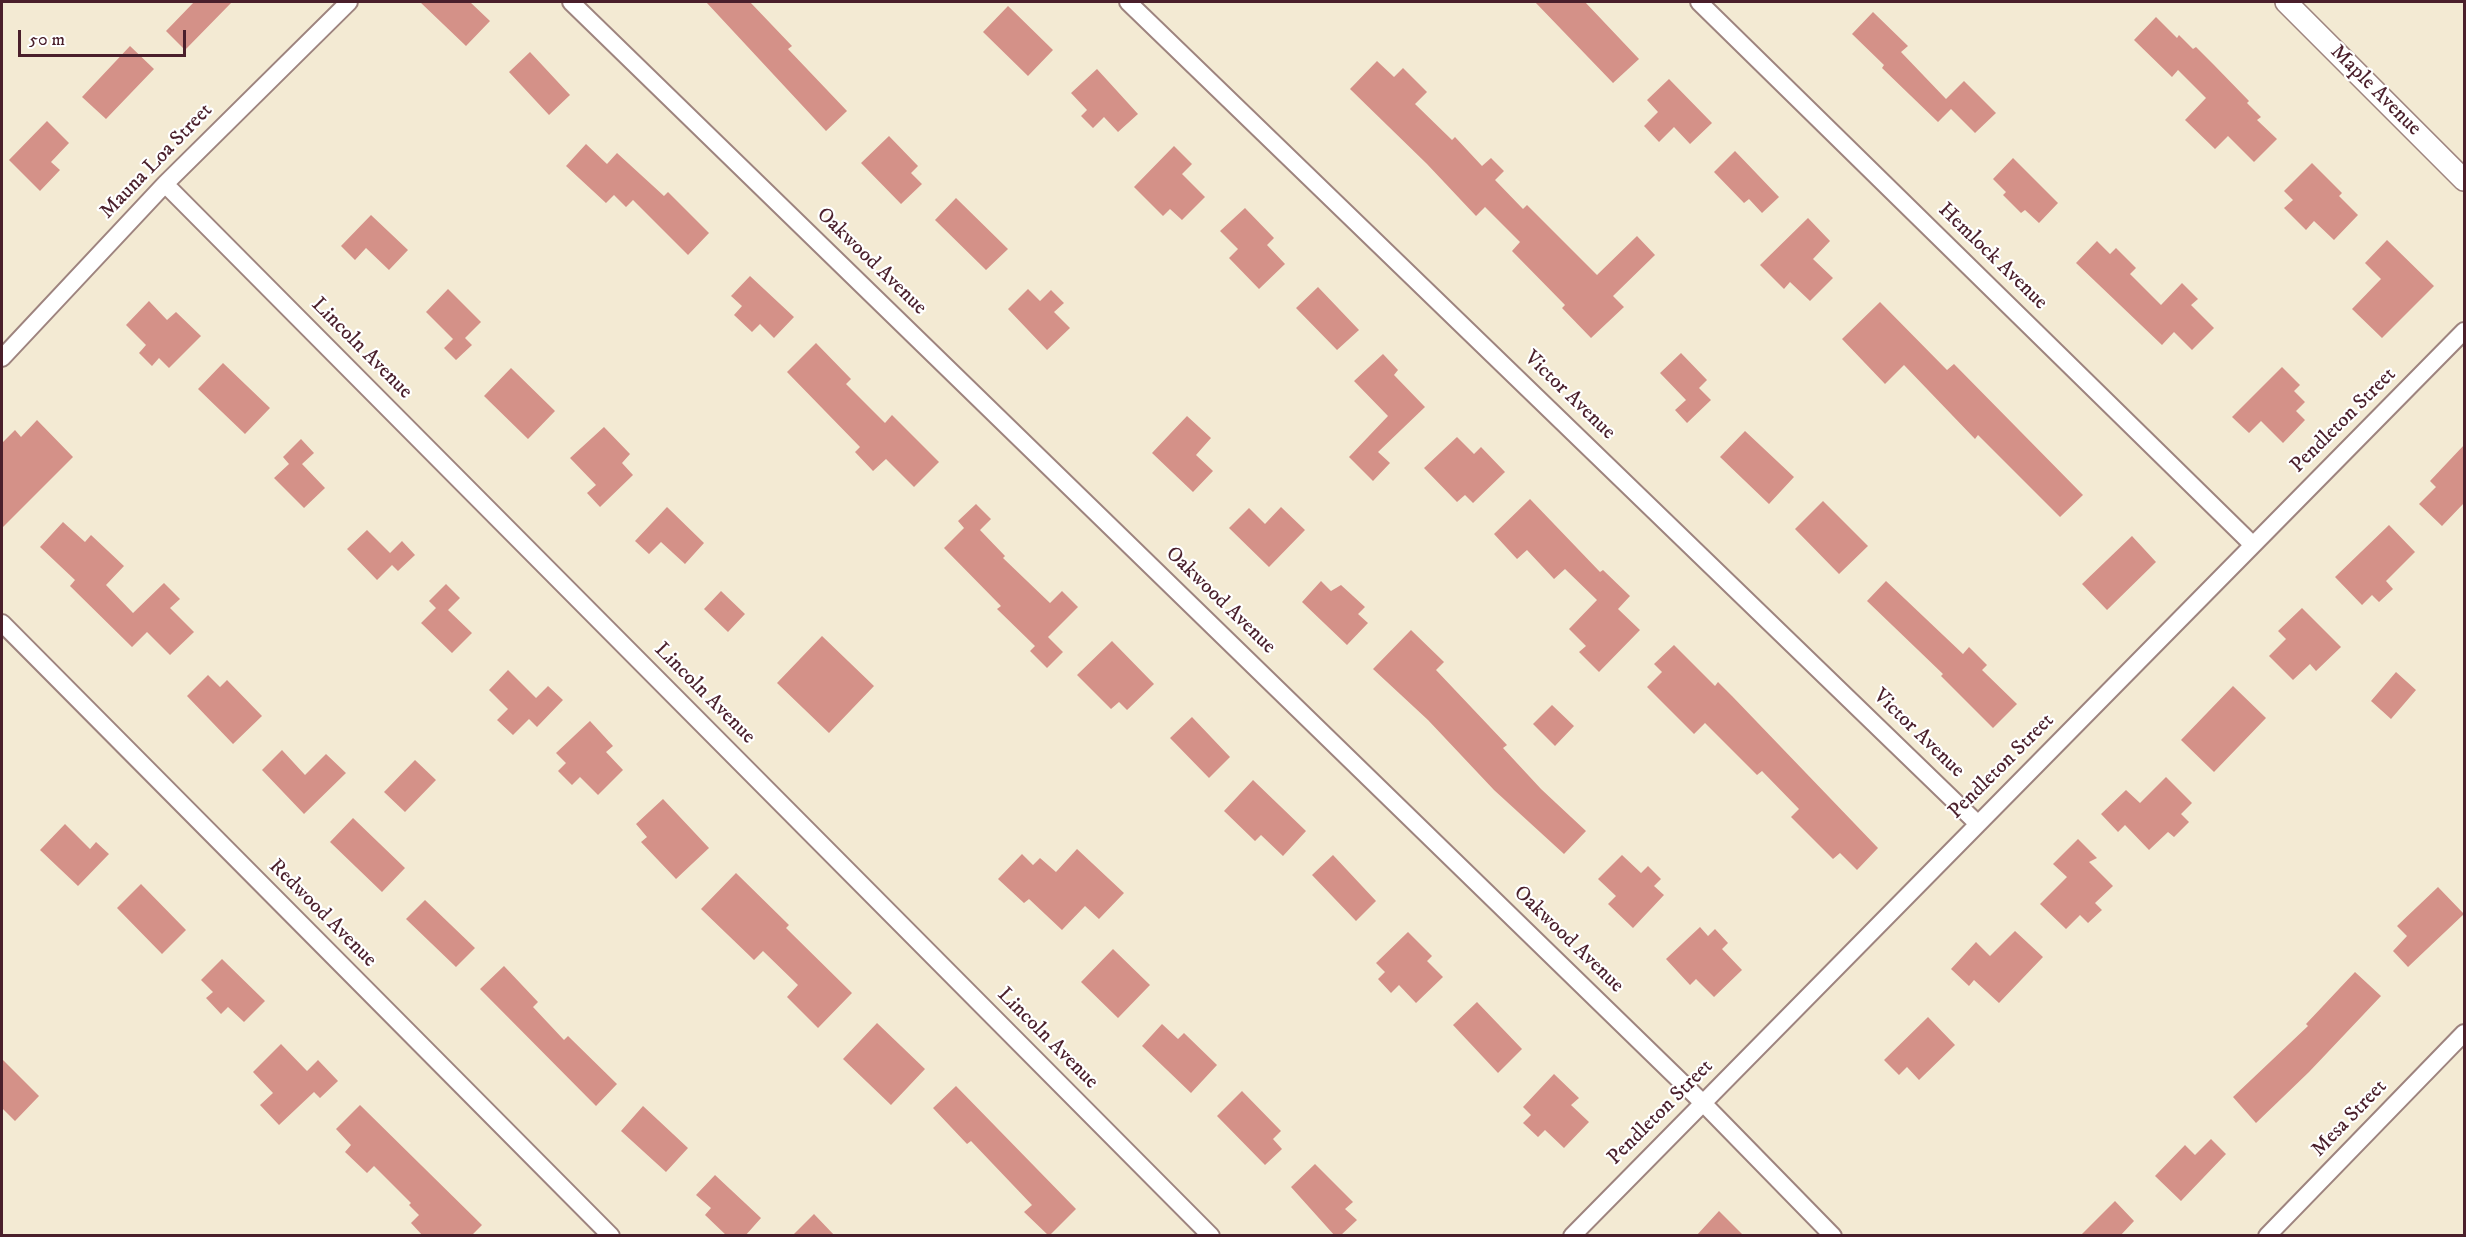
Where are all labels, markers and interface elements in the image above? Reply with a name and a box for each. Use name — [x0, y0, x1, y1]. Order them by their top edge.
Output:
scale bar — [21, 18, 189, 56]
text: 50 m — [29, 29, 65, 51]
street label: Maple Avenue — [2324, 40, 2426, 142]
street label: Mauna Loa Street — [95, 99, 219, 225]
street label: Hemlock Avenue — [1932, 198, 2052, 316]
street label: Oakwood Avenue — [811, 203, 931, 321]
street label: Lincoln Avenue — [305, 293, 417, 405]
street label: Victor Avenue — [1518, 346, 1620, 446]
street label: Pendleton Street — [2286, 363, 2402, 479]
street label: Oakwood Avenue — [1160, 542, 1280, 660]
street label: Lincoln Avenue — [648, 638, 760, 750]
street label: Victor Avenue — [1867, 684, 1969, 784]
street label: Pendleton Street — [1944, 709, 2060, 825]
street label: Redwood Avenue — [263, 855, 381, 973]
street label: Oakwood Avenue — [1508, 881, 1628, 999]
street label: Lincoln Avenue — [991, 983, 1103, 1095]
street label: Pendleton Street — [1603, 1055, 1719, 1171]
street label: Mesa Street — [2307, 1075, 2393, 1163]

